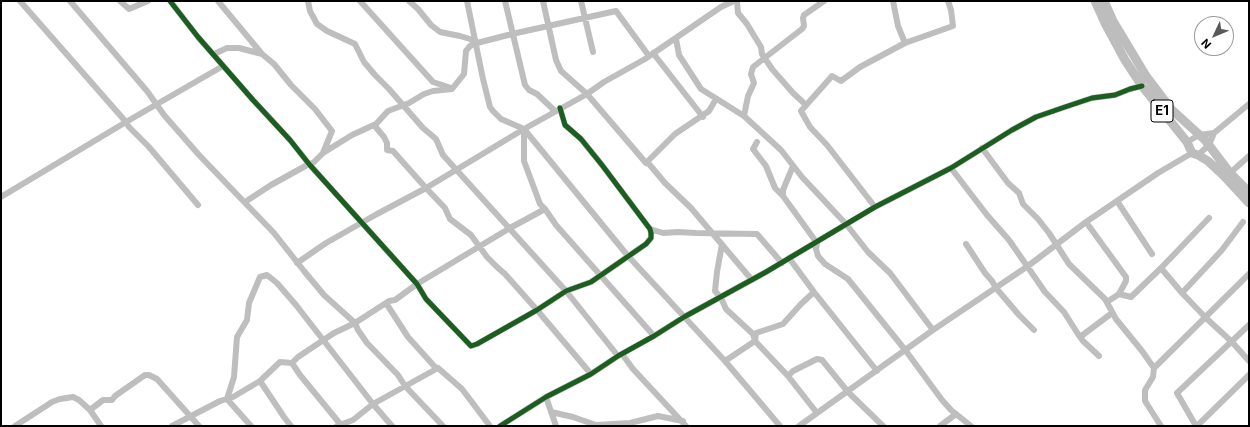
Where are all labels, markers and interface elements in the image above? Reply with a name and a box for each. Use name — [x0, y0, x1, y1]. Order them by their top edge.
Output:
north arrow — [1194, 16, 1234, 56]
text: N — [1198, 36, 1214, 52]
road number: E1 — [1151, 100, 1173, 122]

